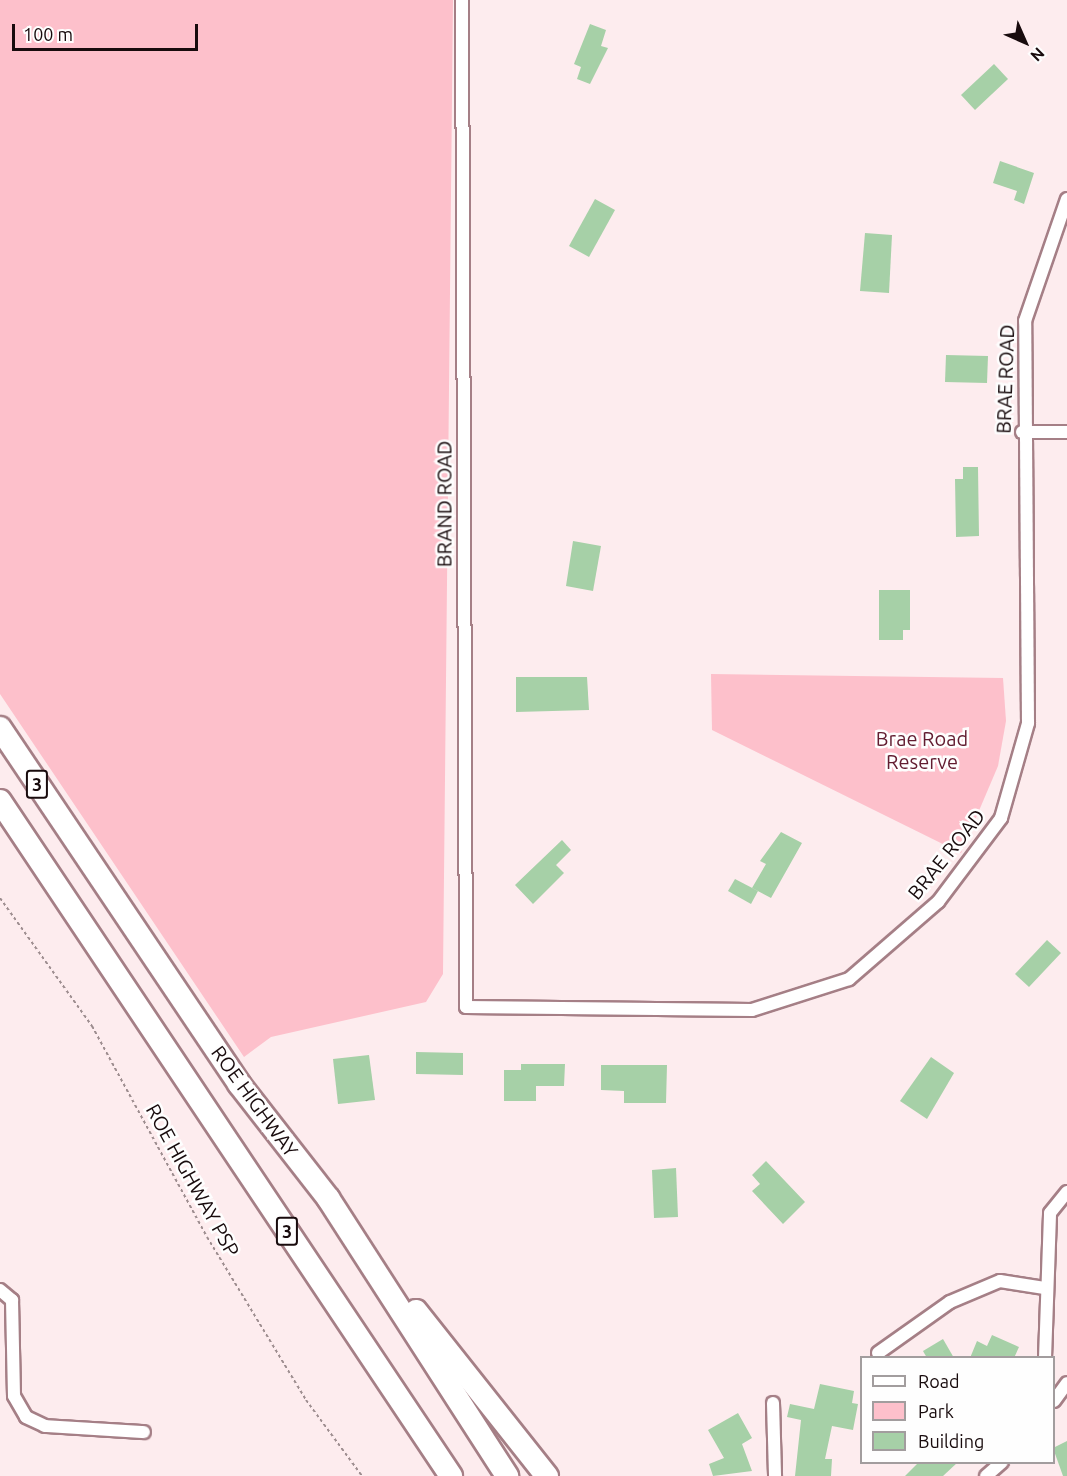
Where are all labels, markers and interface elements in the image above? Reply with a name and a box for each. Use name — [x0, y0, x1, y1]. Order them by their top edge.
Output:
scale bar — [15, 12, 201, 50]
north arrow — [995, 12, 1055, 72]
text: 100 m — [23, 24, 73, 44]
text: N — [1027, 44, 1048, 65]
street label: BRAE ROAD — [991, 324, 1019, 434]
street label: BRAND ROAD — [432, 441, 456, 567]
park label: Brae Road Reserve — [876, 727, 968, 774]
road number: 3 — [25, 769, 49, 799]
street label: BRAE ROAD — [902, 804, 990, 904]
street label: ROE HIGHWAY — [207, 1041, 303, 1161]
street label: ROE HIGHWAY PSP — [141, 1100, 245, 1260]
road number: 3 — [275, 1216, 299, 1246]
legend — [860, 1356, 1055, 1464]
text: Road — [918, 1371, 960, 1391]
text: Park — [918, 1401, 954, 1421]
text: Building — [918, 1431, 984, 1451]

